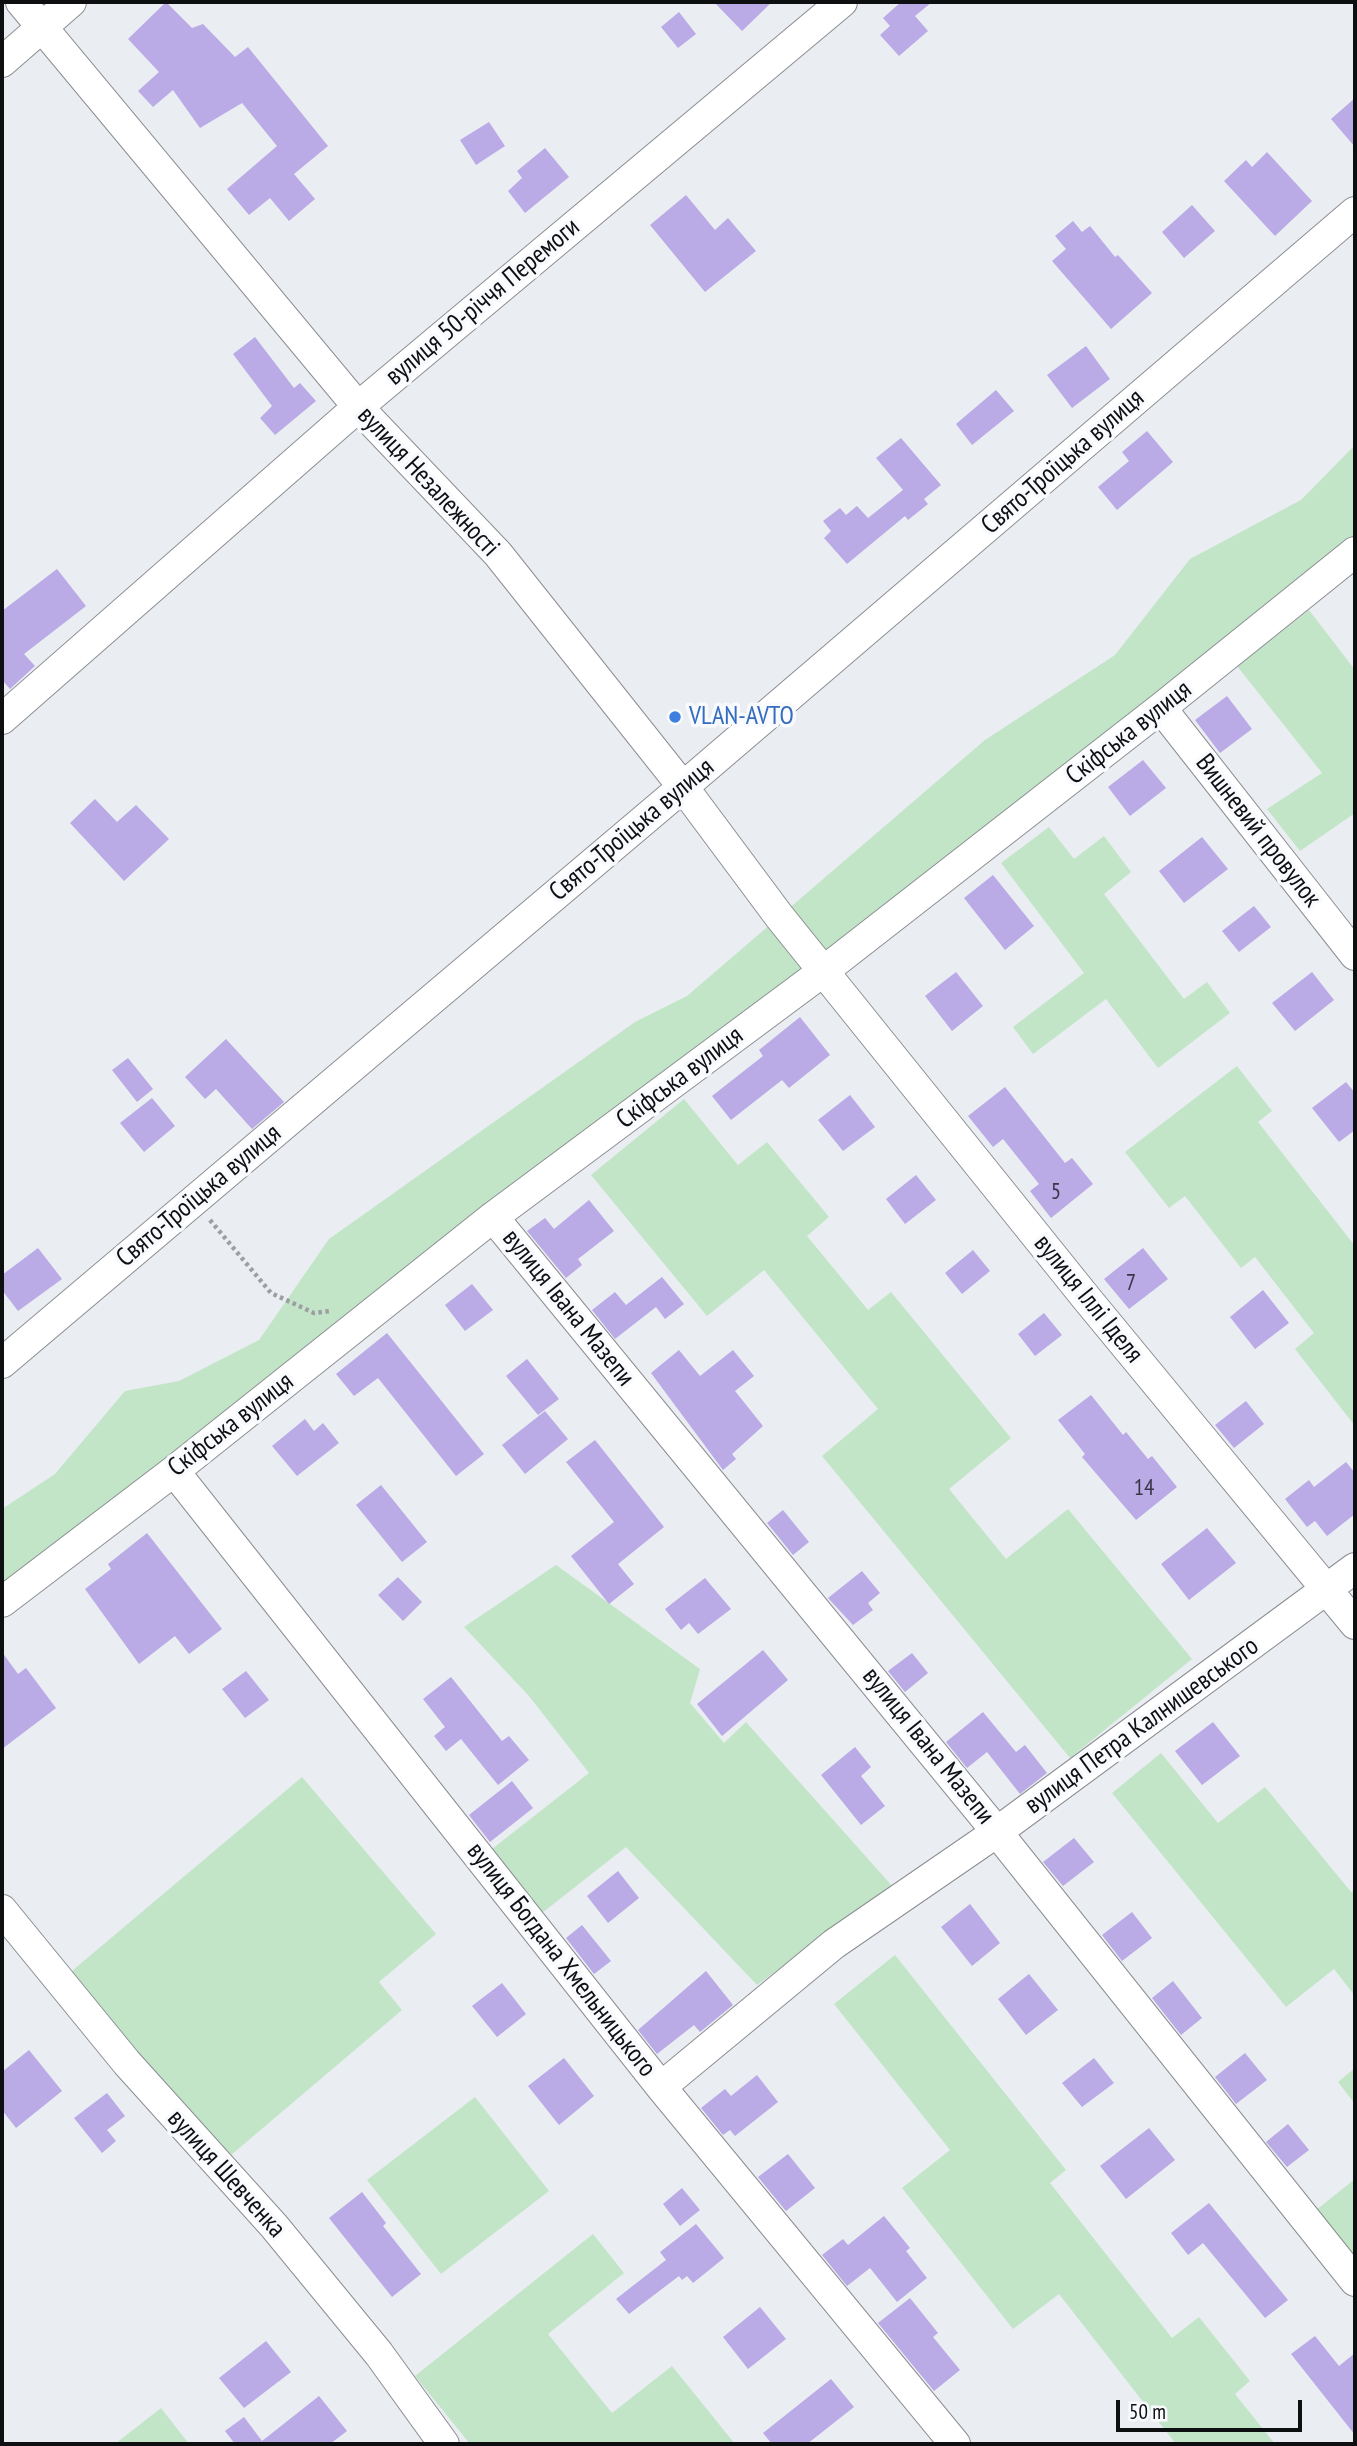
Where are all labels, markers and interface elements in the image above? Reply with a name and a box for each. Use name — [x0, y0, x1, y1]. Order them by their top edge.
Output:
street label: вулиця 50-річчя Перемоги — [380, 212, 586, 392]
street label: Свято-Троїцька вулиця — [975, 383, 1151, 541]
street label: вулиця Незалежності — [351, 400, 505, 564]
street label: Скіфська вулиця — [1060, 674, 1198, 792]
place label: VLAN-AVTO — [689, 701, 794, 733]
marker: VLAN-AVTO — [667, 709, 683, 725]
street label: Вишневий провулок — [1189, 748, 1327, 914]
street label: Свято-Троїцька вулиця — [543, 752, 721, 908]
street label: Скіфська вулиця — [611, 1020, 749, 1136]
street label: Свято-Троїцька вулиця — [110, 1118, 288, 1274]
house number: 5 — [1051, 1178, 1061, 1206]
street label: вулиця Івана Мазепи — [495, 1223, 641, 1393]
street label: вулиця Іллі Іделя — [1027, 1229, 1149, 1369]
house number: 7 — [1126, 1269, 1136, 1297]
street label: Скіфська вулиця — [162, 1366, 300, 1484]
house number: 14 — [1134, 1474, 1154, 1502]
street label: вулиця Петра Калнишевського — [1019, 1631, 1265, 1821]
street label: вулиця Івана Мазепи — [855, 1661, 1001, 1831]
street label: вулиця Богдана Хмельницького — [460, 1837, 662, 2083]
street label: вулиця Шевченка — [160, 2104, 292, 2244]
scale bar — [1119, 2386, 1304, 2430]
text: 50 m — [1129, 2398, 1166, 2425]

